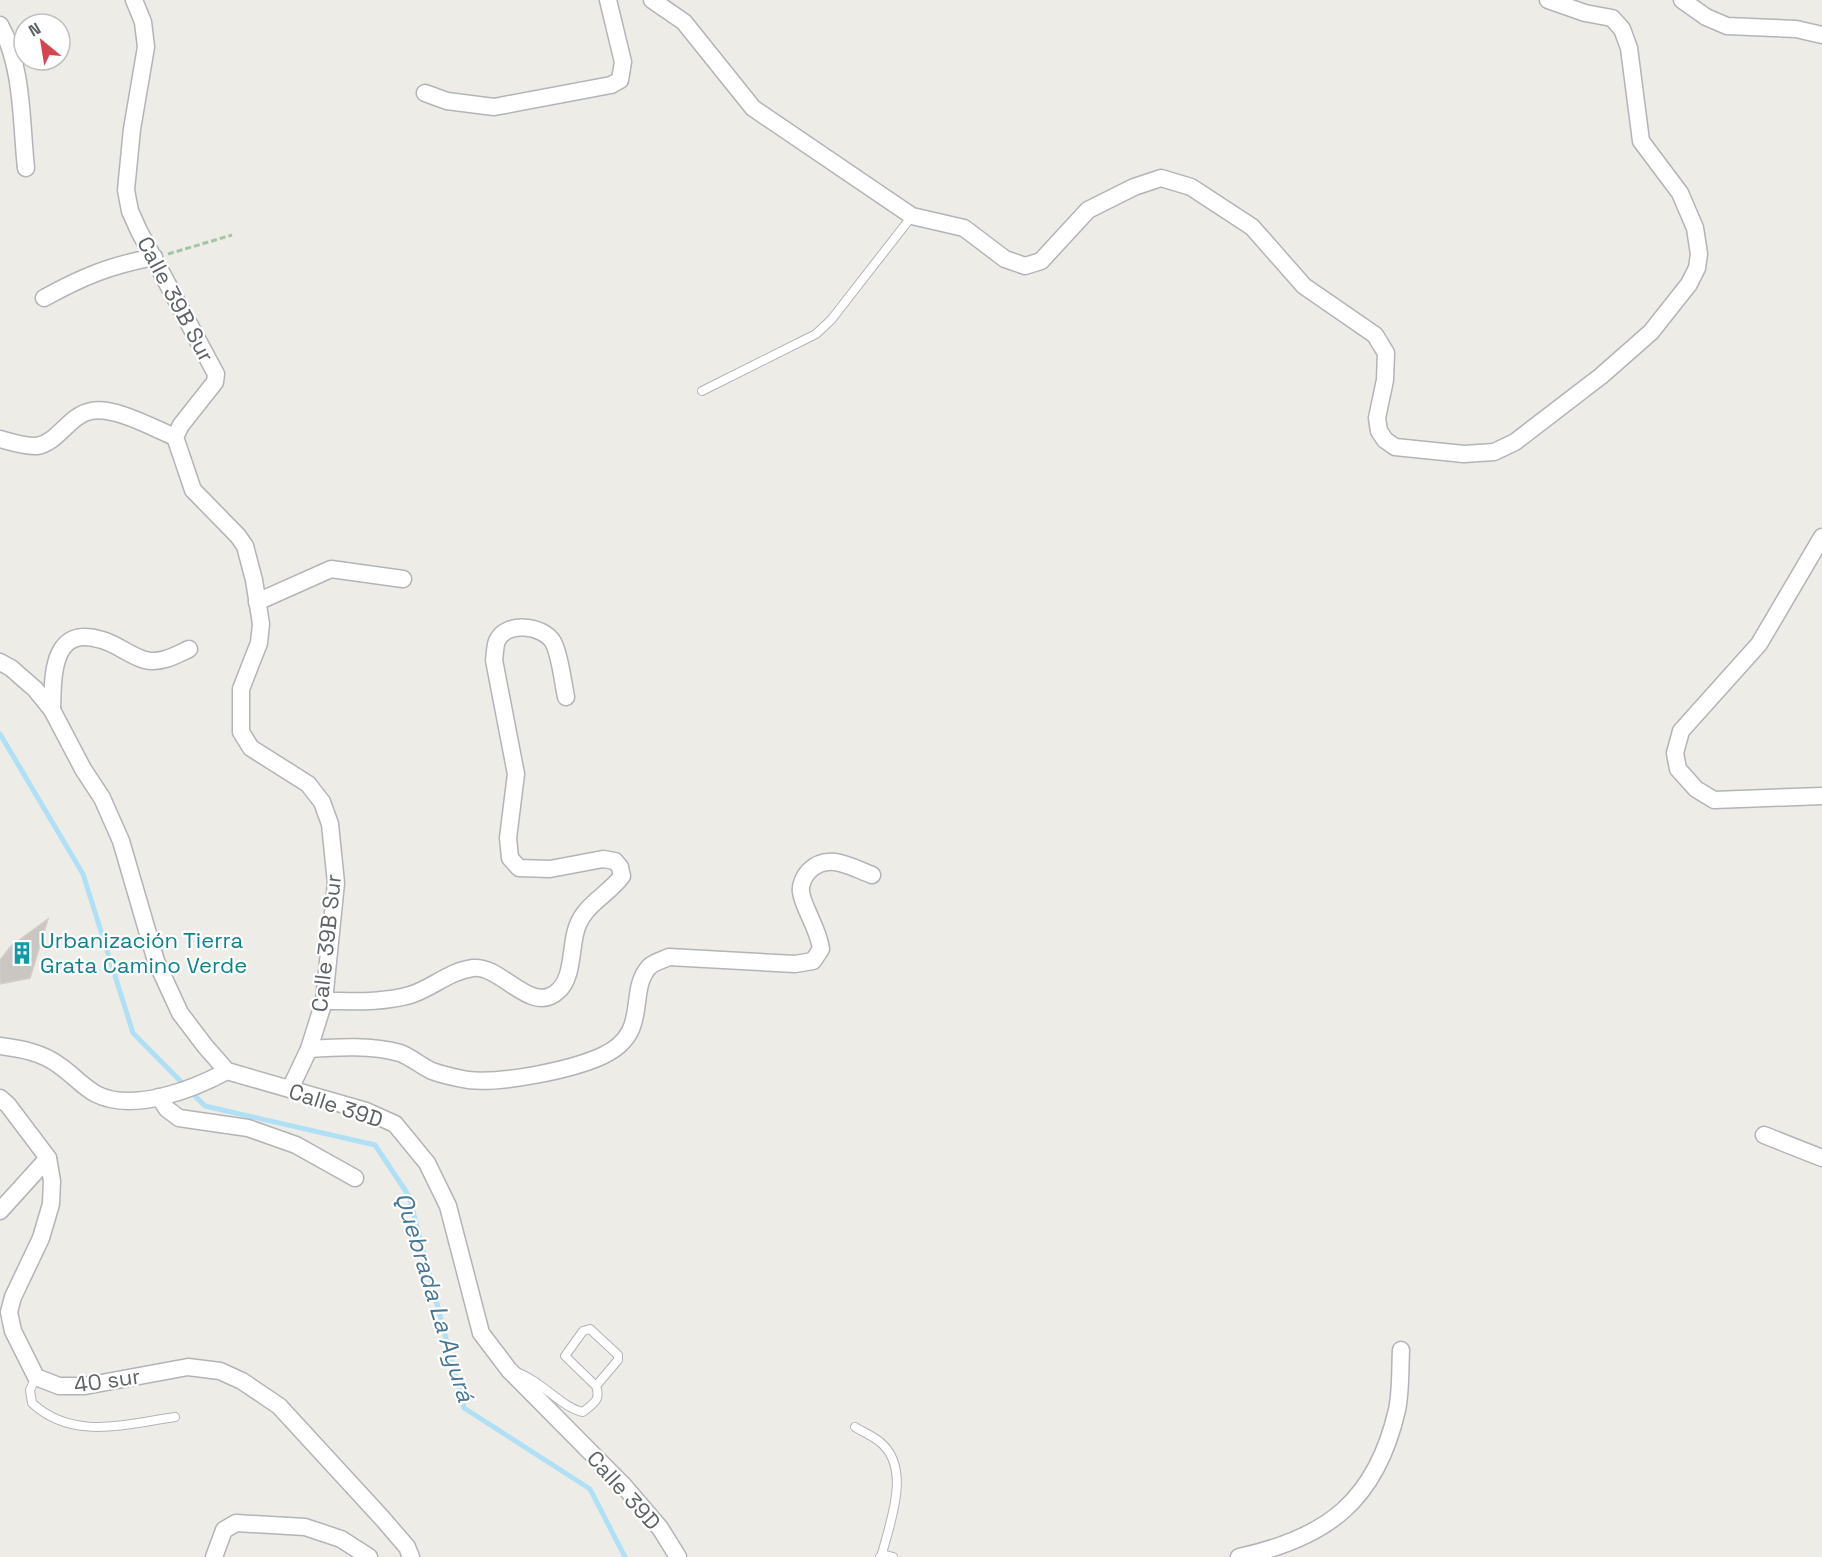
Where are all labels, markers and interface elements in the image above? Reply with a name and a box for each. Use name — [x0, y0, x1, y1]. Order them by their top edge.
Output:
north arrow — [12, 12, 72, 72]
text: N — [25, 18, 45, 41]
street label: Calle 39B Sur — [131, 231, 221, 367]
street label: Calle 39B Sur — [305, 873, 347, 1013]
place label: Urbanización Tierra Grata Camino Verde — [40, 926, 247, 979]
building icon: Urbanización Tierra Grata Camino Verde — [9, 940, 35, 966]
street label: Calle 39D — [285, 1077, 387, 1133]
water label: Quebrada La Ayurá — [388, 1188, 482, 1406]
street label: 40 sur — [72, 1361, 142, 1399]
street label: Calle 39D — [581, 1444, 667, 1536]

